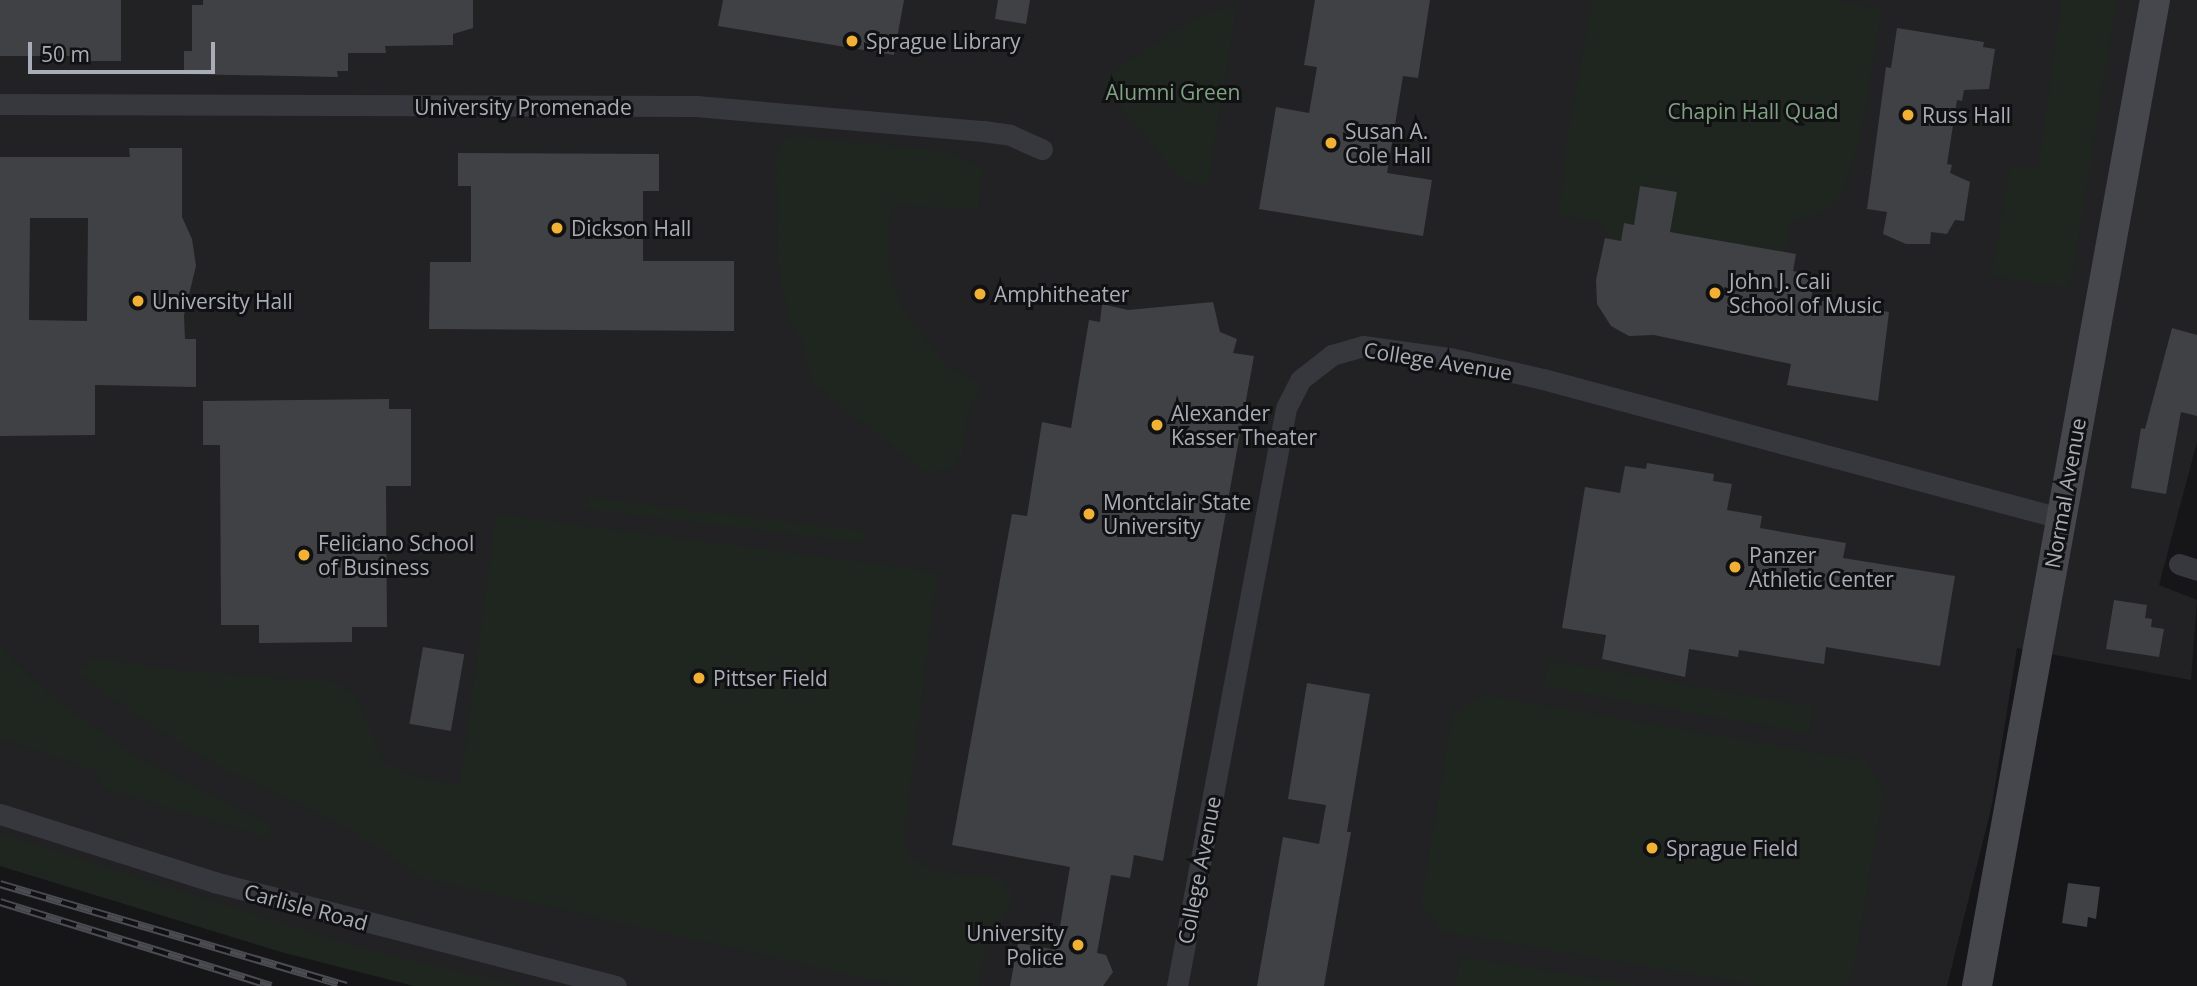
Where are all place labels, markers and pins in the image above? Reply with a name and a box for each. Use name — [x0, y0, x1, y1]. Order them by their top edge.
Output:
place label: Sprague Library — [866, 28, 1021, 54]
marker: Sprague Library — [844, 33, 860, 49]
place label: Russ Hall — [1922, 102, 2011, 128]
marker: Russ Hall — [1900, 107, 1916, 123]
place label: Susan A. Cole Hall — [1345, 118, 1431, 168]
marker: Susan A. Cole Hall — [1323, 135, 1339, 151]
place label: Dickson Hall — [571, 215, 691, 241]
marker: Dickson Hall — [549, 220, 565, 236]
place label: John J. Cali School of Music — [1729, 268, 1882, 318]
place label: Amphitheater — [994, 281, 1129, 307]
marker: John J. Cali School of Music — [1707, 285, 1723, 301]
marker: Amphitheater — [972, 286, 988, 302]
place label: University Hall — [152, 288, 293, 314]
marker: University Hall — [130, 293, 146, 309]
place label: Alexander Kasser Theater — [1171, 400, 1317, 450]
marker: Alexander Kasser Theater — [1149, 417, 1165, 433]
place label: Montclair State University — [1103, 489, 1251, 539]
marker: Montclair State University — [1081, 506, 1097, 522]
place label: Feliciano School of Business — [318, 530, 474, 580]
place label: Panzer Athletic Center — [1749, 542, 1894, 592]
marker: Feliciano School of Business — [296, 547, 312, 563]
marker: Panzer Athletic Center — [1727, 559, 1743, 575]
place label: Pittser Field — [713, 665, 828, 691]
marker: Pittser Field — [691, 670, 707, 686]
place label: Sprague Field — [1666, 835, 1798, 861]
marker: Sprague Field — [1644, 840, 1660, 856]
place label: University Police — [966, 920, 1064, 970]
marker: University Police — [1070, 937, 1086, 953]

